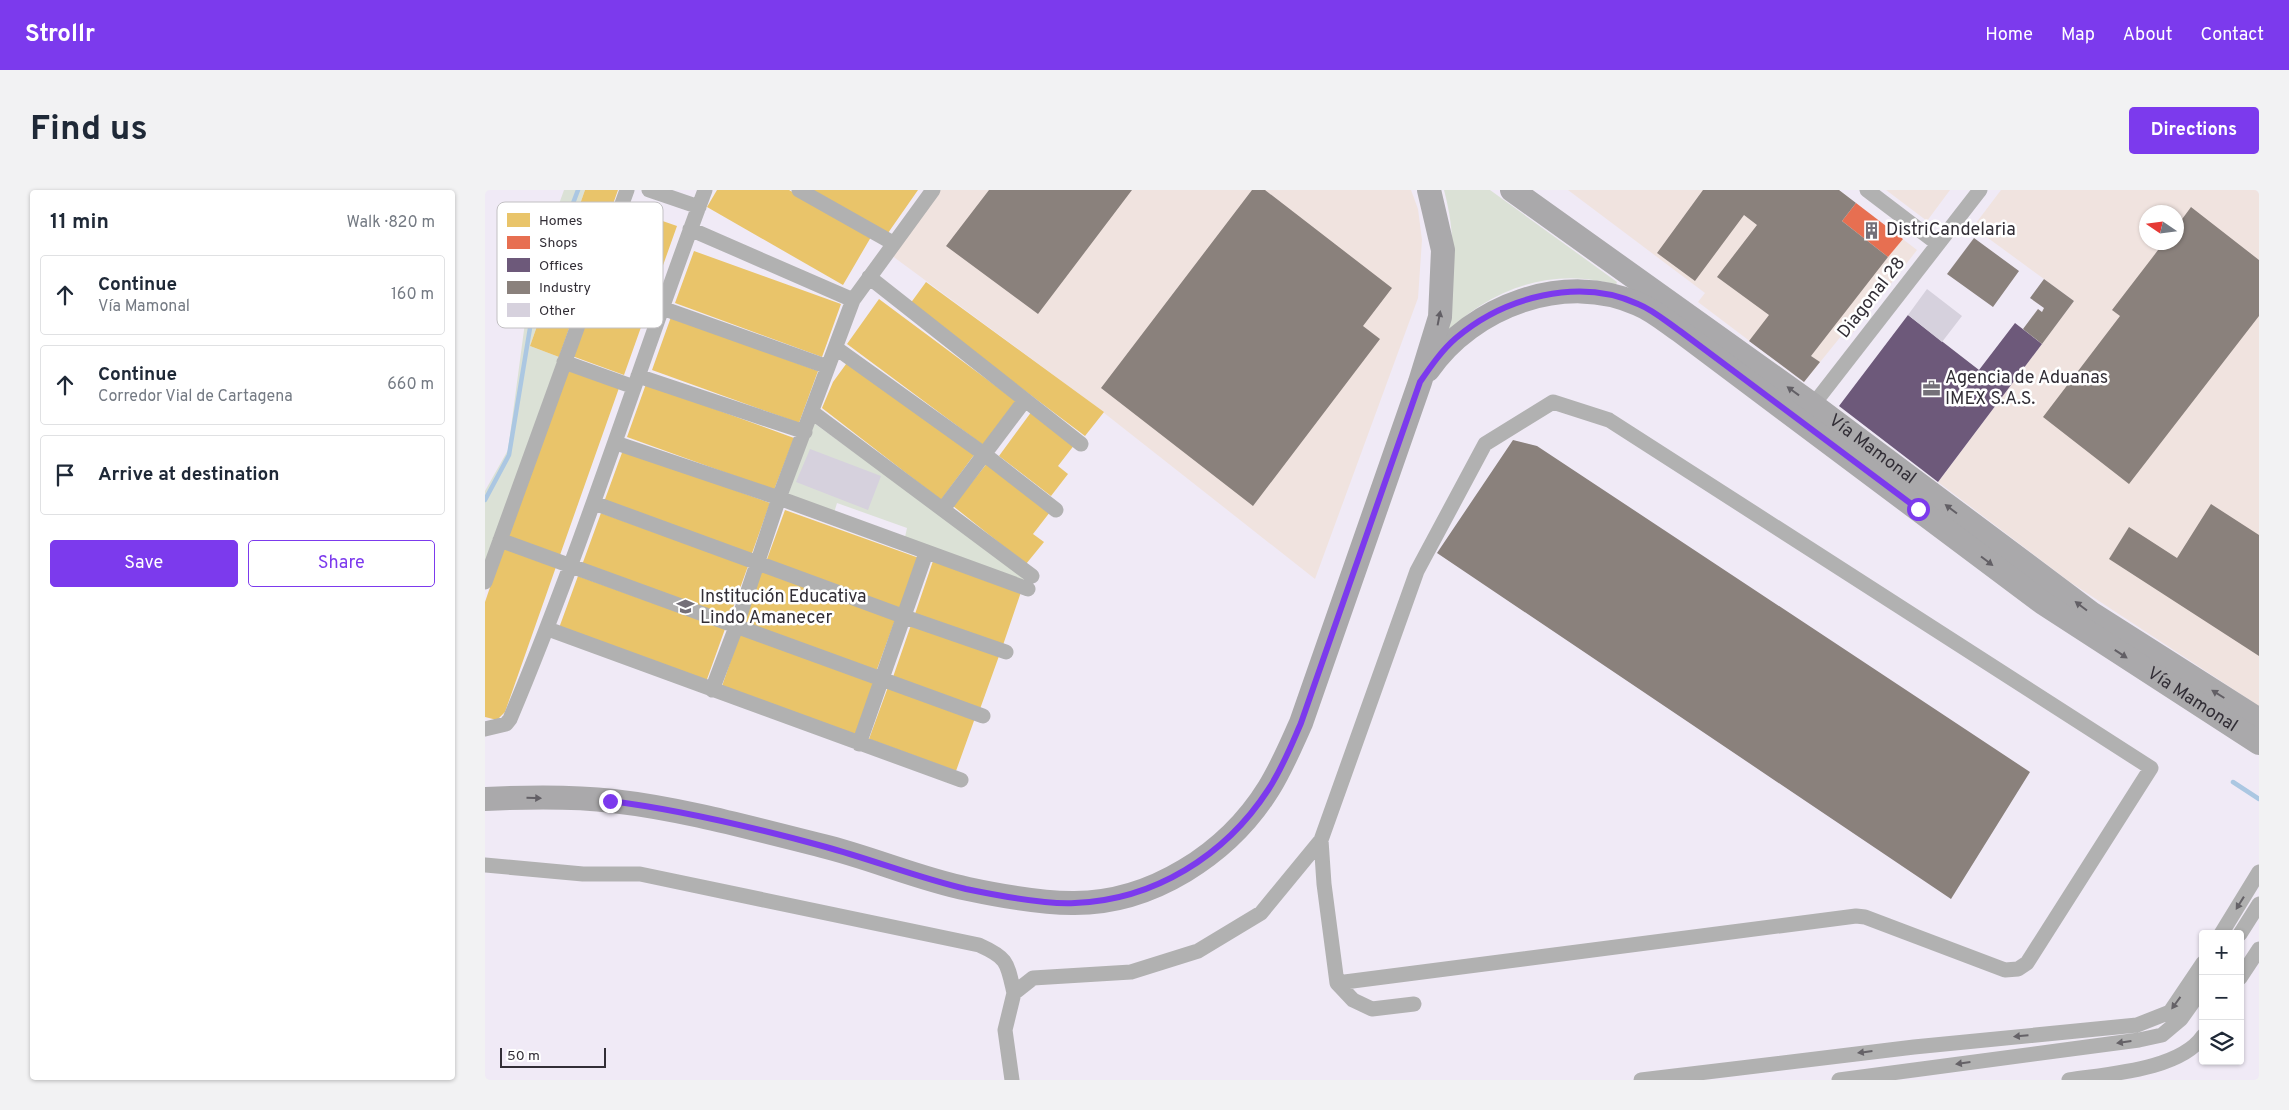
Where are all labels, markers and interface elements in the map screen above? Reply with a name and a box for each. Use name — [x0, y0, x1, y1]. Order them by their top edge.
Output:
text: Strollr — [25, 20, 95, 50]
text: Home — [1985, 24, 2033, 47]
text: Map — [2061, 24, 2095, 47]
text: About — [2123, 24, 2172, 47]
text: Contact — [2200, 24, 2264, 47]
button: Directions — [2129, 107, 2259, 154]
text: Find us — [30, 108, 148, 152]
legend — [497, 202, 663, 328]
north arrow — [2139, 205, 2184, 250]
text: 11 min — [50, 209, 109, 236]
text: Walk · 820 m — [347, 213, 435, 233]
text: Homes — [539, 213, 583, 230]
place label: DistriCandelaria — [1886, 219, 2016, 242]
building icon: DistriCandelaria — [1862, 220, 1882, 240]
text: Shops — [539, 235, 578, 252]
street label: Diagonal 28 — [1833, 253, 1911, 343]
text: Offices — [539, 258, 583, 275]
text: Continue — [98, 273, 177, 297]
text: Industry — [539, 280, 591, 297]
icon: ahead — [51, 281, 79, 309]
text: 160 m — [391, 285, 434, 305]
text: Vía Mamonal — [98, 297, 190, 317]
text: Other — [539, 303, 576, 320]
one-way arrow — [1435, 310, 1443, 326]
text: Continue — [98, 363, 177, 387]
place label: Agencia de Aduanas IMEX S.A.S. — [1945, 367, 2108, 411]
icon: ahead — [51, 371, 79, 399]
text: 660 m — [387, 375, 434, 395]
office icon: Agencia de Aduanas IMEX S.A.S. — [1921, 378, 1941, 398]
one-way arrow — [1786, 386, 1800, 396]
text: Corredor Vial de Cartagena — [98, 387, 293, 407]
street label: Vía Mamonal — [1824, 409, 1921, 490]
icon: arrive — [51, 461, 79, 489]
text: Arrive at destination — [98, 463, 279, 487]
route start — [1907, 498, 1930, 521]
one-way arrow — [1945, 503, 1958, 514]
button: Save — [50, 540, 238, 587]
button: Share — [248, 540, 435, 587]
one-way arrow — [1980, 556, 1993, 567]
place label: Institución Educativa Lindo Amanecer — [700, 586, 867, 630]
school or university icon: Institución Educativa Lindo Amanecer — [676, 597, 696, 617]
one-way arrow — [2074, 601, 2088, 611]
one-way arrow — [2114, 649, 2127, 659]
street label: Vía Mamonal — [2143, 662, 2242, 738]
one-way arrow — [2211, 689, 2224, 698]
route end — [599, 790, 622, 813]
one-way arrow — [526, 794, 542, 802]
one-way arrow — [2235, 896, 2245, 910]
map controls — [2199, 930, 2244, 1065]
button: + — [2199, 930, 2244, 975]
button: − — [2199, 975, 2244, 1020]
one-way arrow — [2171, 997, 2181, 1010]
button: layers — [2199, 1020, 2244, 1065]
one-way arrow — [2013, 1033, 2029, 1041]
one-way arrow — [2115, 1038, 2131, 1046]
scale bar — [500, 1045, 606, 1068]
text: 50 m — [507, 1048, 540, 1065]
one-way arrow — [1857, 1049, 1873, 1057]
one-way arrow — [1954, 1060, 1970, 1068]

